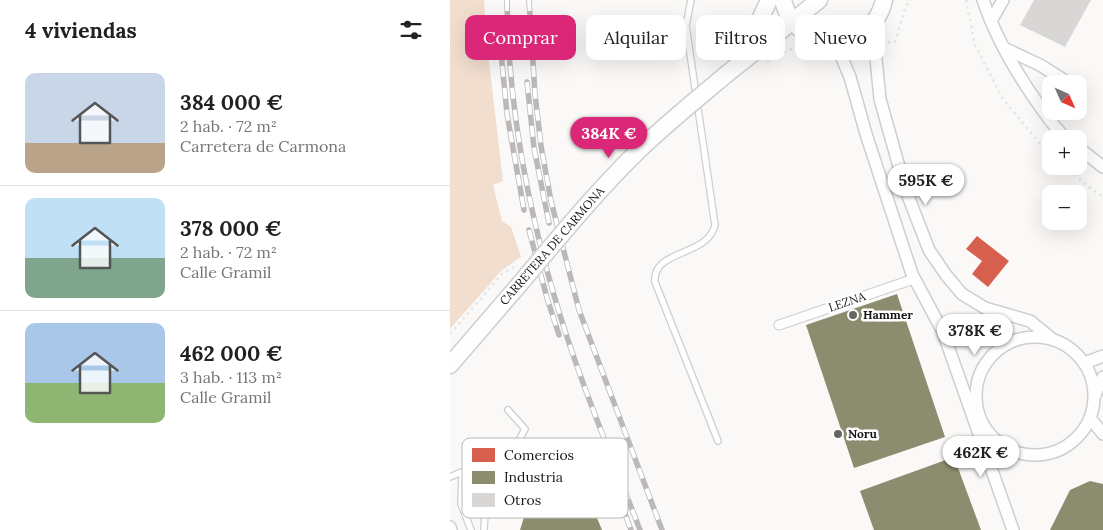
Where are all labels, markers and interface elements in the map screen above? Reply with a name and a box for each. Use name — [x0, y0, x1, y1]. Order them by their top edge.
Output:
chip: Comprar — [465, 15, 576, 60]
chip: Alquilar — [586, 15, 686, 60]
chip: Filtros — [696, 15, 785, 60]
chip: Nuevo — [795, 15, 885, 60]
icon: filters — [397, 16, 425, 44]
text: 4 viviendas — [25, 17, 137, 44]
north arrow — [1042, 75, 1088, 120]
map controls — [1042, 75, 1087, 230]
text: 384 000 € — [180, 89, 283, 116]
icon: home — [65, 93, 125, 153]
text: 2 hab. · 72 m² — [180, 116, 277, 136]
pin: 384K € — [568, 116, 650, 159]
text: 384K € — [581, 123, 637, 143]
button: + — [1042, 130, 1087, 175]
text: Carretera de Carmona — [180, 136, 346, 156]
pin: 595K € — [885, 164, 967, 206]
text: 595K € — [898, 170, 954, 190]
street label: CARRETERA DE CARMONA — [496, 183, 607, 308]
button: − — [1042, 185, 1087, 230]
text: 378 000 € — [180, 215, 282, 242]
icon: home — [65, 218, 125, 278]
text: 2 hab. · 72 m² — [180, 242, 277, 262]
text: Calle Gramil — [180, 262, 271, 282]
street label: LEZNA — [826, 288, 868, 315]
place label: Hammer — [863, 307, 913, 322]
marker: Hammer — [847, 309, 859, 321]
pin: 378K € — [934, 314, 1016, 356]
text: 378K € — [948, 320, 1002, 340]
text: 462 000 € — [180, 340, 283, 367]
icon: home — [65, 343, 125, 403]
text: 3 hab. · 113 m² — [180, 367, 282, 387]
text: Calle Gramil — [180, 387, 271, 407]
place label: Noru — [848, 426, 878, 441]
marker: Noru — [832, 428, 844, 440]
pin: 462K € — [940, 436, 1022, 478]
legend — [462, 438, 628, 518]
text: 462K € — [953, 442, 1009, 462]
text: Comercios — [504, 446, 574, 464]
text: Industria — [504, 468, 563, 486]
text: Otros — [504, 491, 541, 509]

